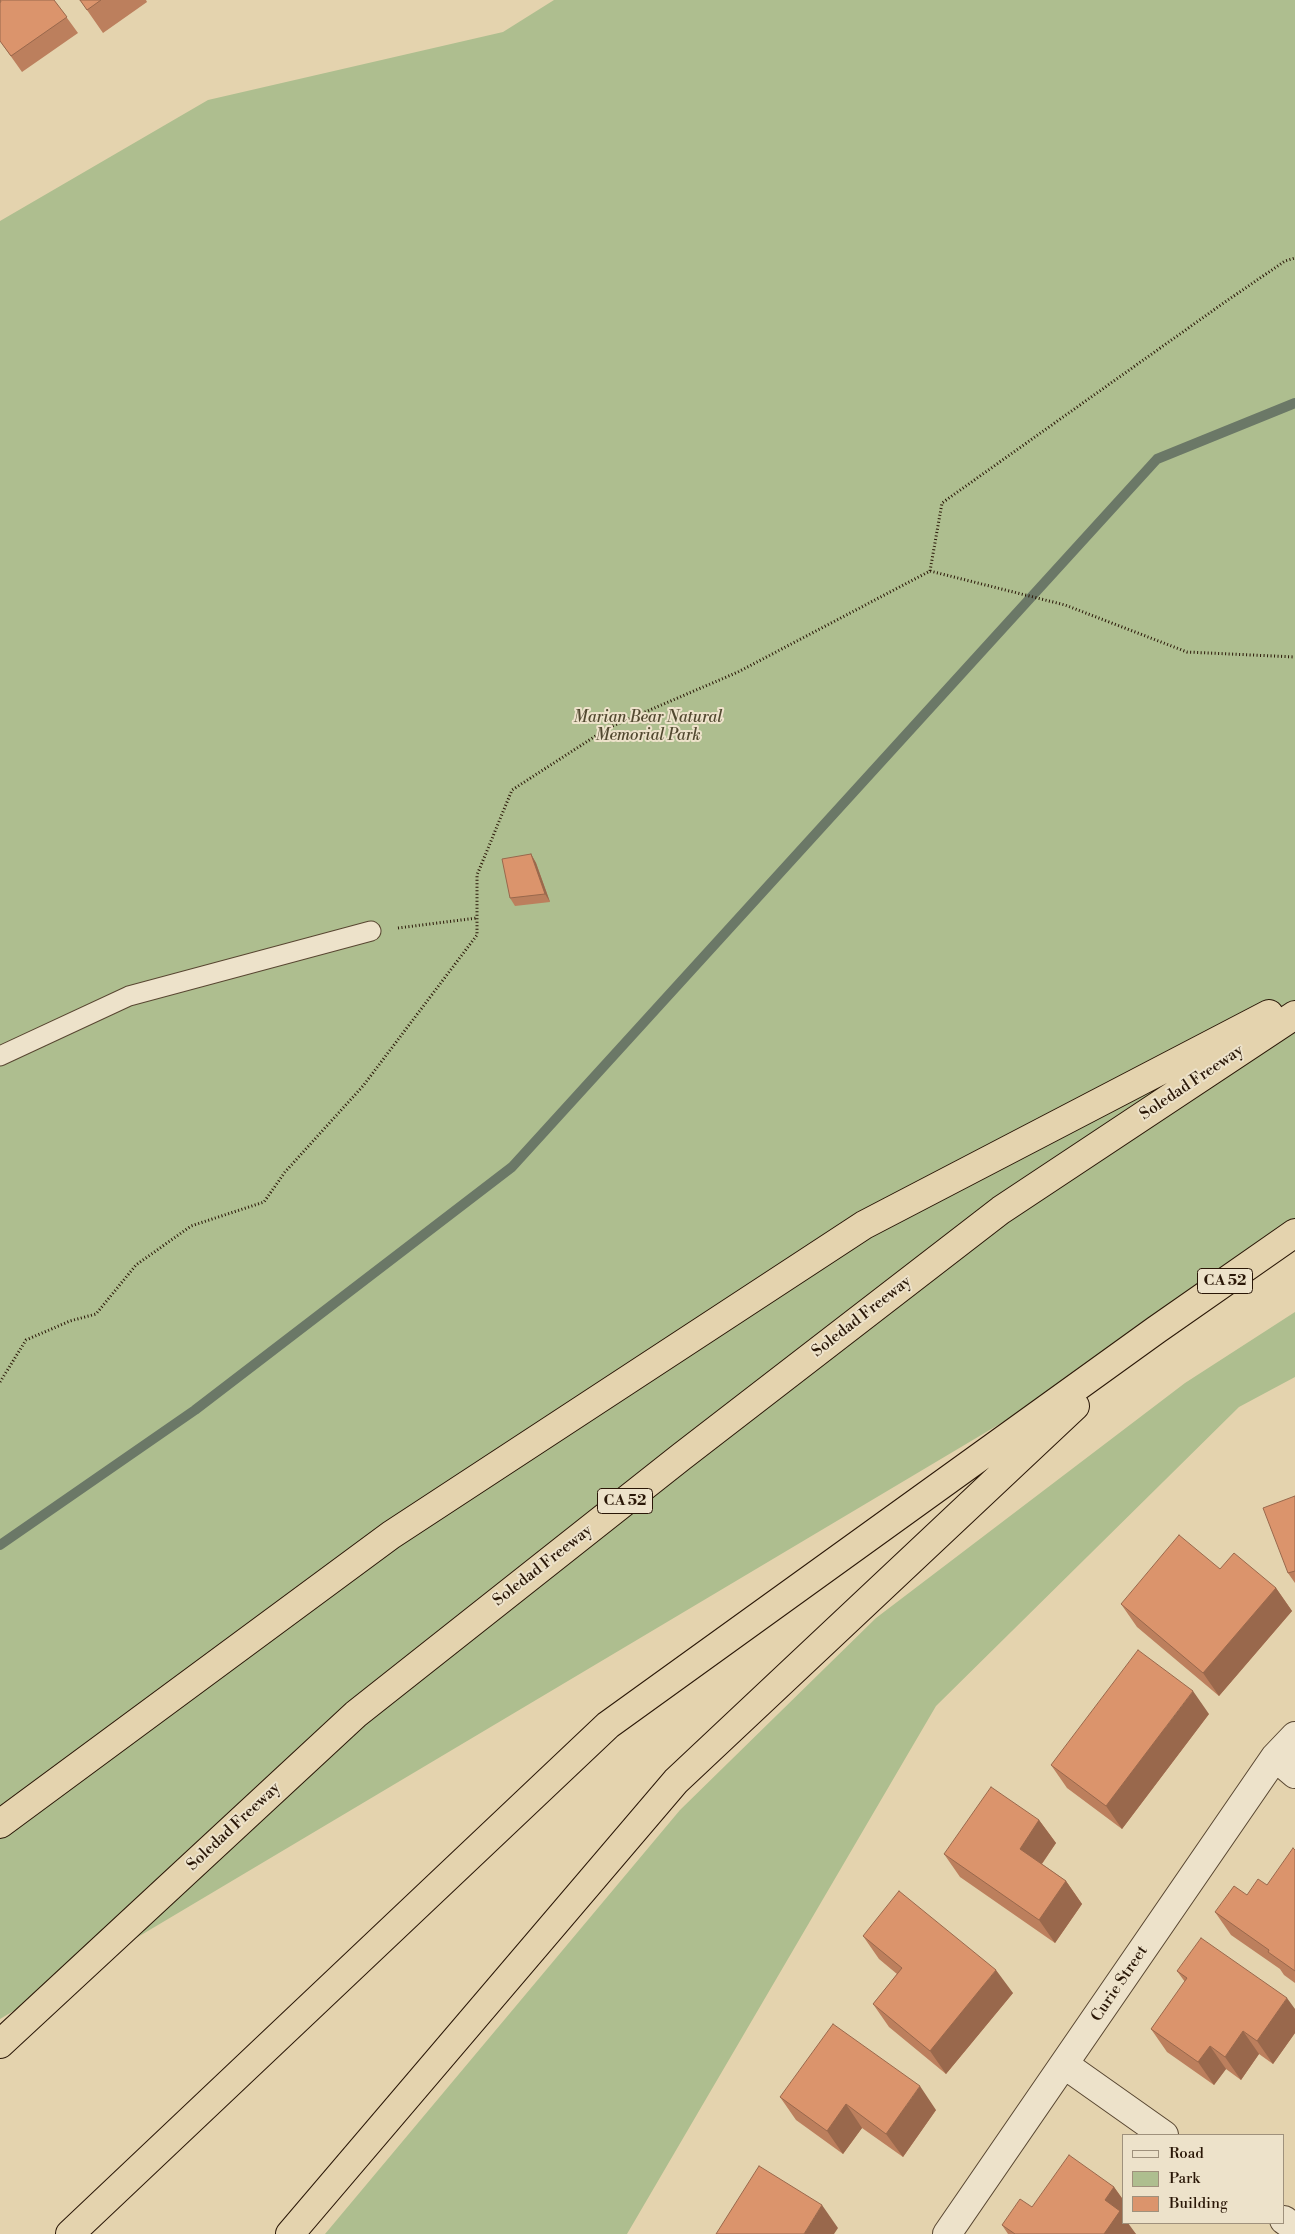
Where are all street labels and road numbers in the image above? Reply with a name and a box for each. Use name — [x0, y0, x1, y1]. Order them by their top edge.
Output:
street label: Soledad Freeway — [1137, 1041, 1247, 1125]
road number: CA 52 — [1198, 1268, 1252, 1294]
street label: Soledad Freeway — [809, 1272, 915, 1362]
road number: CA 52 — [598, 1488, 652, 1514]
street label: Soledad Freeway — [490, 1521, 596, 1611]
street label: Soledad Freeway — [183, 1779, 285, 1875]
street label: Curie Street — [1088, 1942, 1152, 2026]

